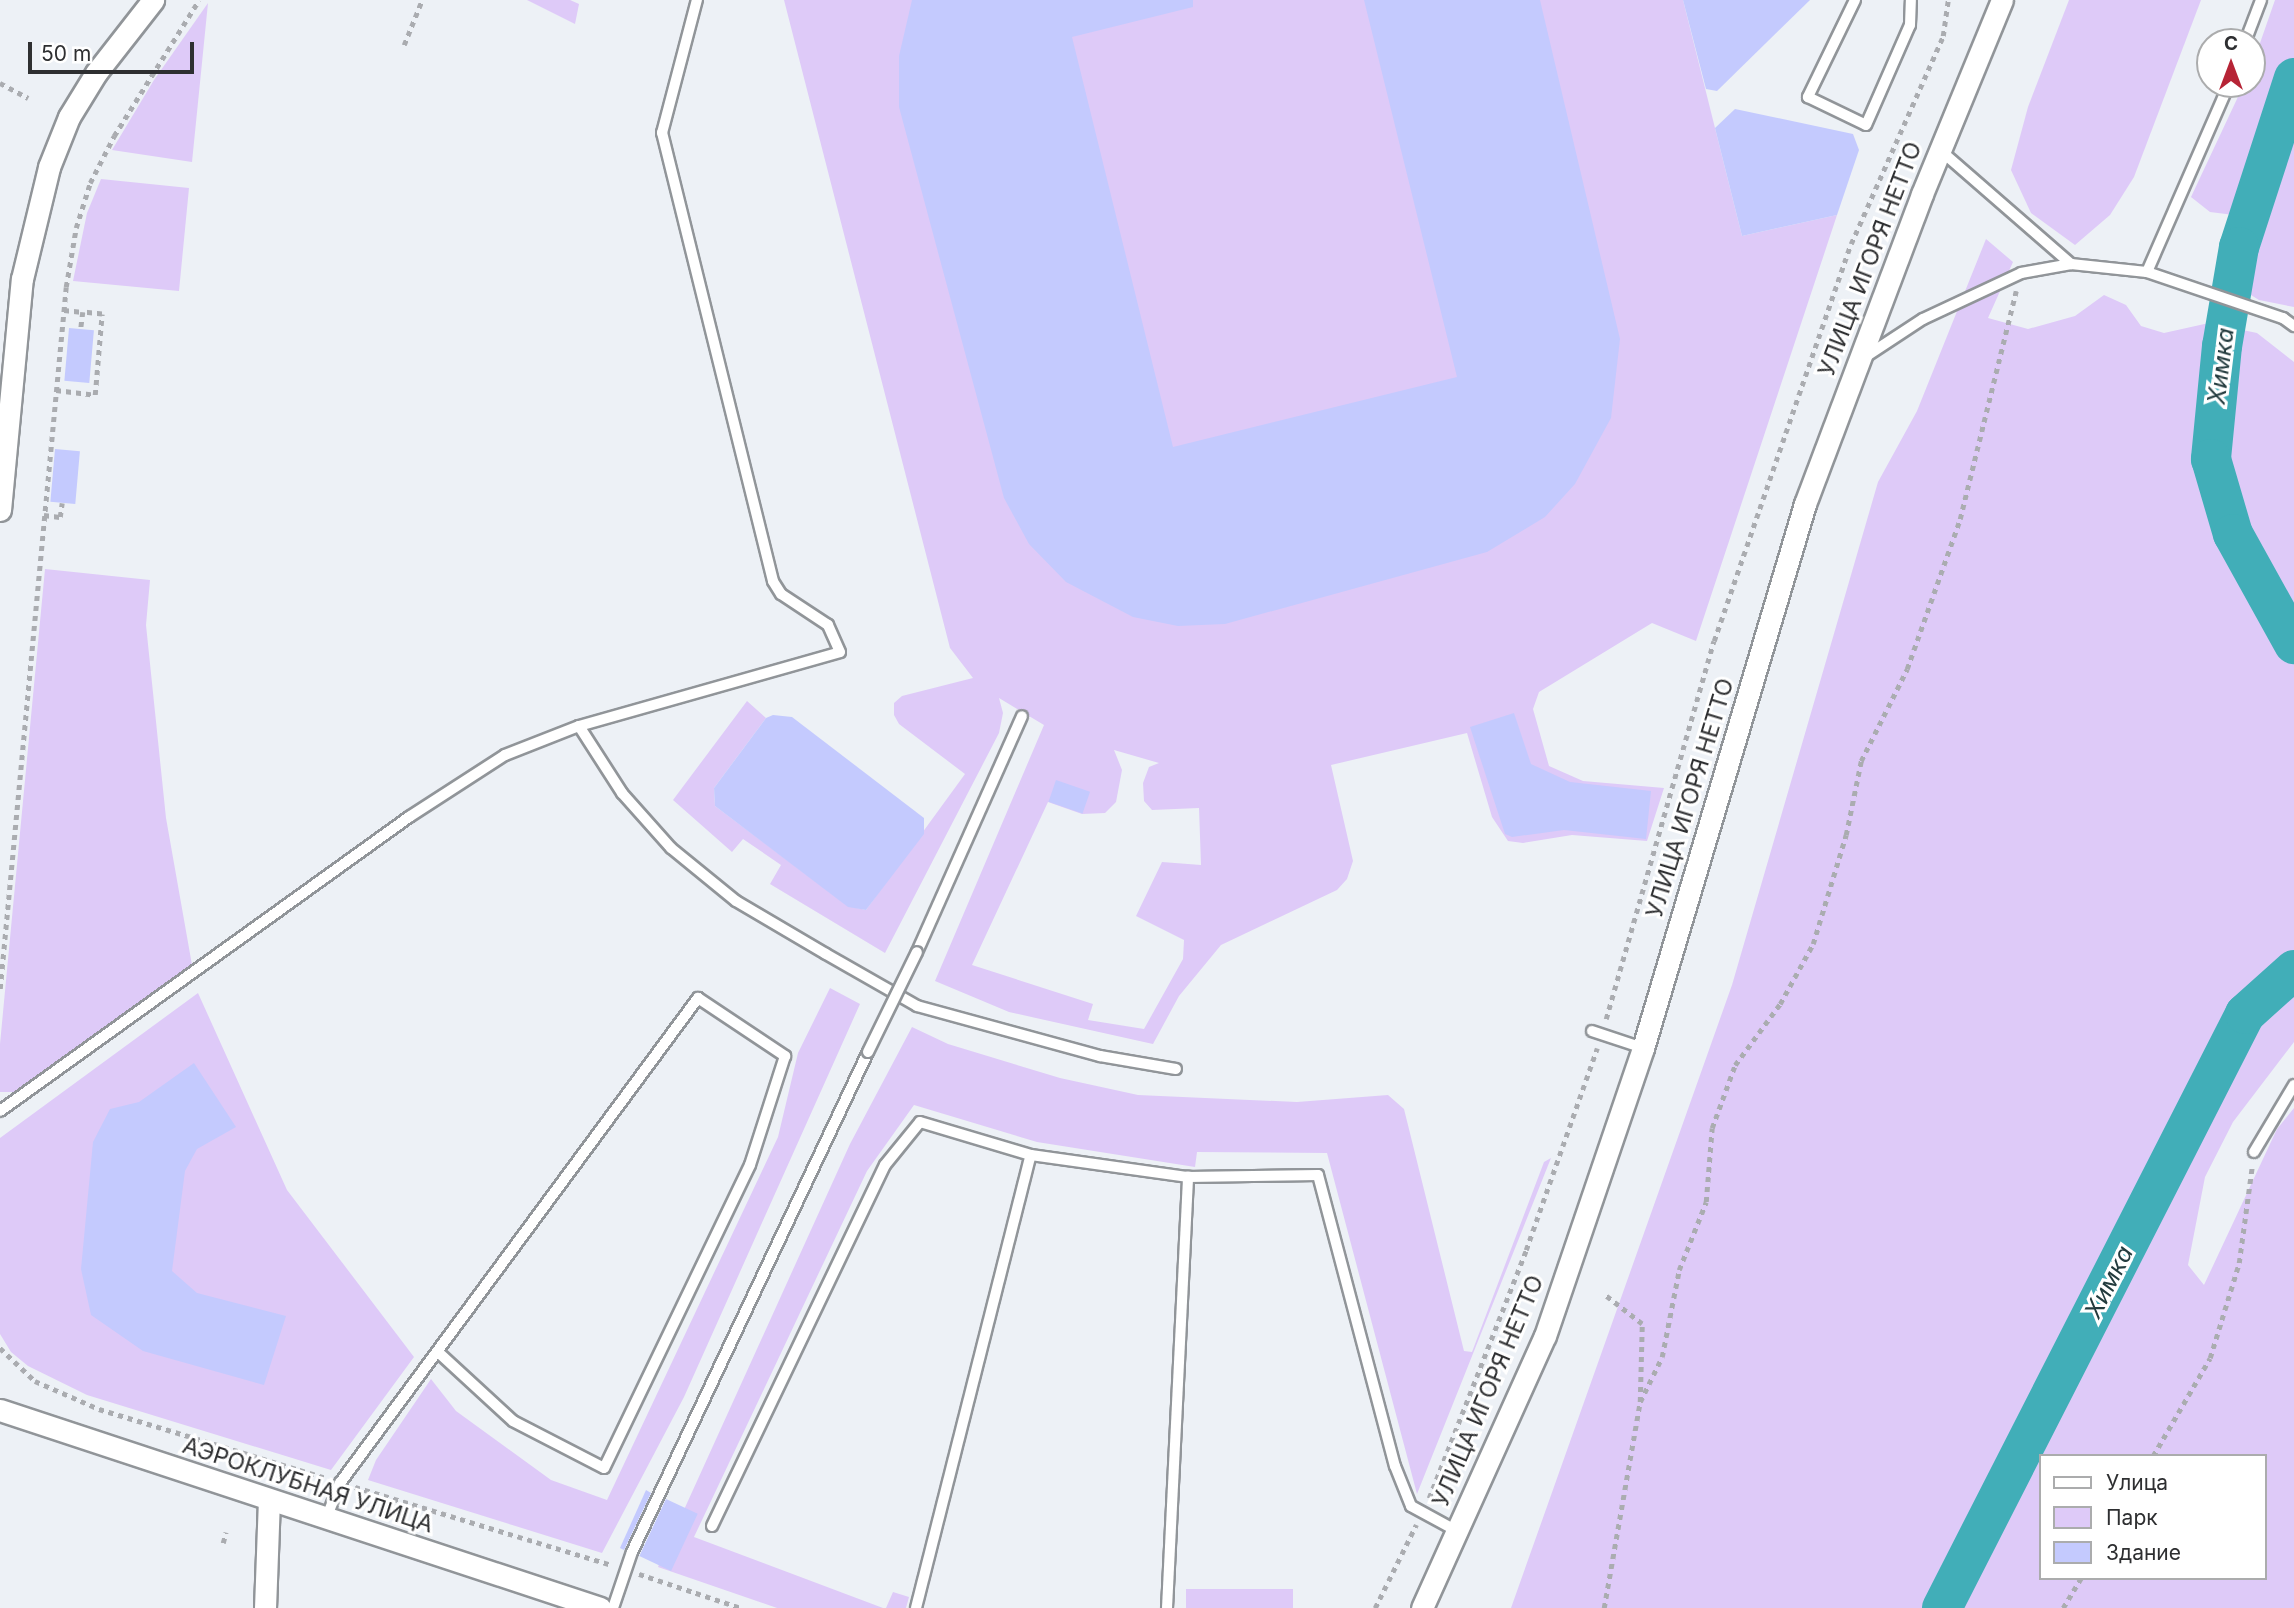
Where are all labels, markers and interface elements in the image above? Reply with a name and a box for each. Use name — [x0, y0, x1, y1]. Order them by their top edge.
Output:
scale bar — [32, 28, 198, 72]
north arrow — [2196, 28, 2266, 98]
text: С — [2224, 32, 2238, 55]
text: 50 m — [41, 41, 91, 66]
street label: УЛИЦА ИГОРЯ НЕТТО — [1813, 138, 1927, 380]
water label: Химка — [2202, 326, 2240, 406]
street label: УЛИЦА ИГОРЯ НЕТТО — [1640, 675, 1740, 921]
water label: Химка — [2079, 1241, 2139, 1323]
street label: УЛИЦА ИГОРЯ НЕТТО — [1427, 1271, 1549, 1511]
street label: АЭРОКЛУБНАЯ УЛИЦА — [179, 1431, 437, 1539]
legend — [2038, 1454, 2266, 1580]
text: Улица — [2106, 1470, 2168, 1495]
text: Парк — [2106, 1505, 2158, 1530]
text: Здание — [2106, 1540, 2181, 1565]

